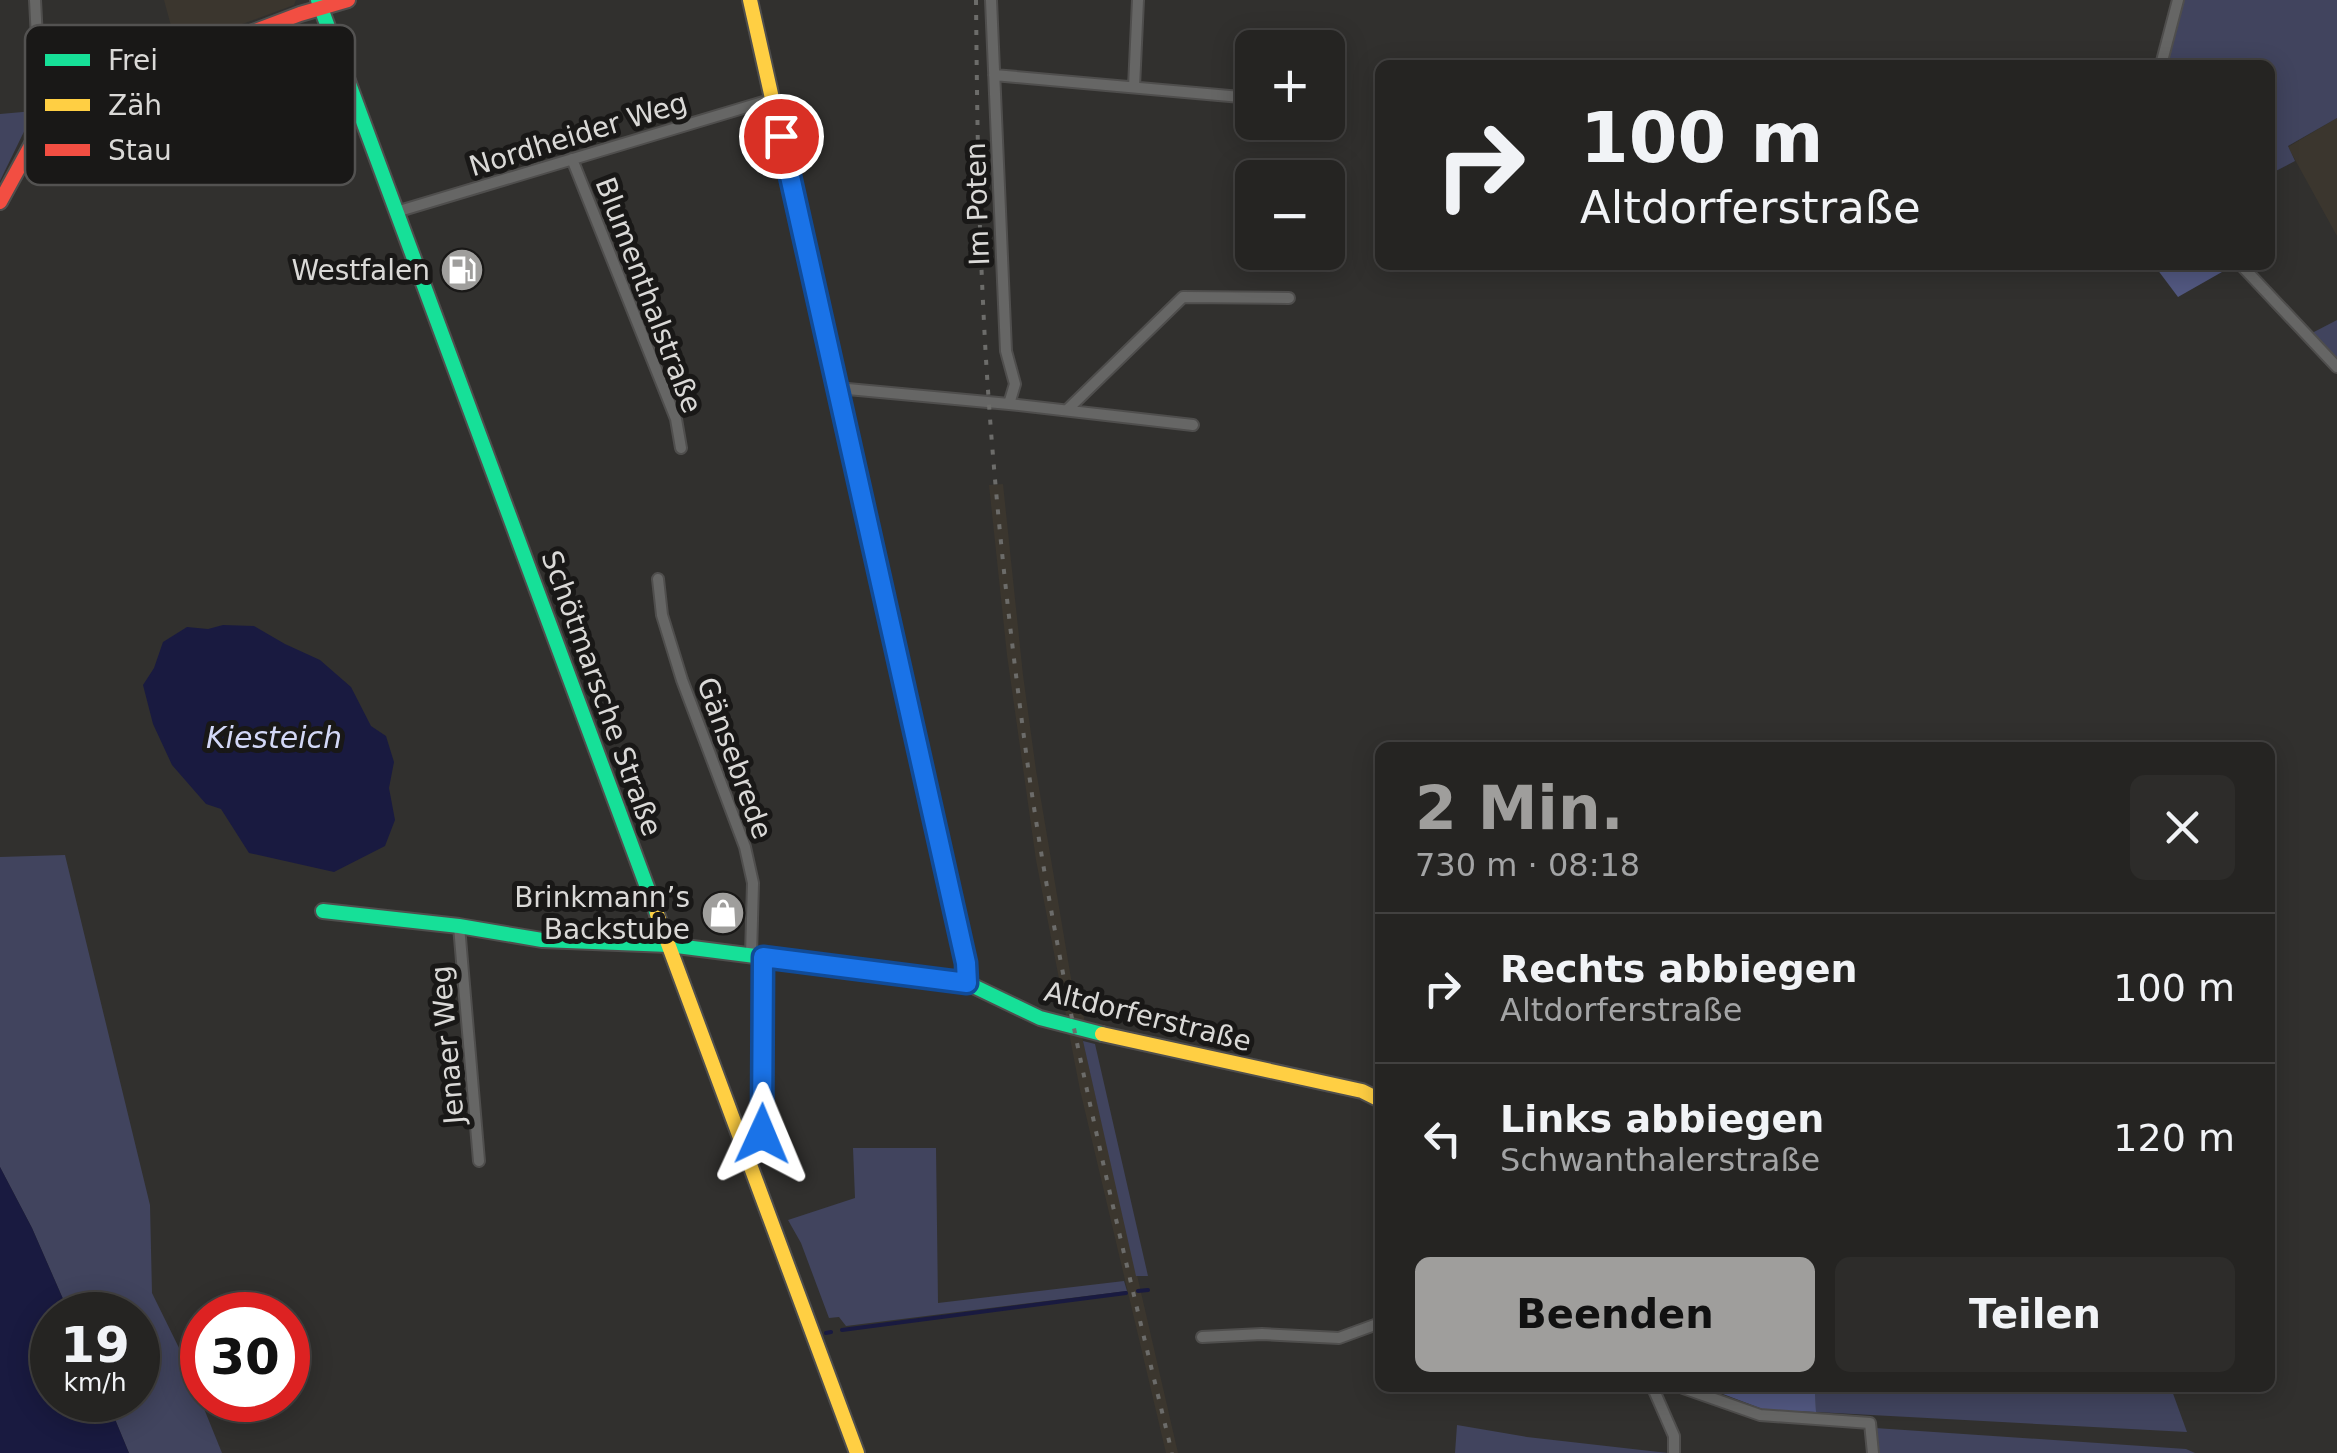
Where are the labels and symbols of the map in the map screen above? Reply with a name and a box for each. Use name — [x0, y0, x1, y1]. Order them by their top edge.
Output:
legend — [25, 25, 355, 185]
text: Frei — [108, 44, 158, 77]
street label: Nordheider Weg — [465, 86, 691, 183]
text: Zäh — [108, 89, 162, 122]
pin — [739, 94, 824, 179]
text: Stau — [108, 134, 172, 167]
street label: Im Poten — [959, 142, 996, 266]
street label: Blumenthalstraße — [588, 173, 709, 418]
fuel station icon: Westfalen — [439, 247, 485, 293]
place label: Westfalen — [291, 254, 430, 287]
street label: Schötmarsche Straße — [535, 546, 669, 840]
street label: Gänsebrede — [690, 673, 779, 843]
water label: Kiesteich — [206, 720, 342, 755]
place label: Brinkmann’s Backstube — [514, 881, 690, 946]
shop icon: Brinkmann’s Backstube — [700, 890, 746, 936]
street label: Jenaer Weg — [424, 964, 471, 1128]
street label: Altdorferstraße — [1041, 975, 1255, 1058]
position arrow — [710, 1082, 814, 1186]
speed limit sign: 30 — [180, 1292, 310, 1422]

